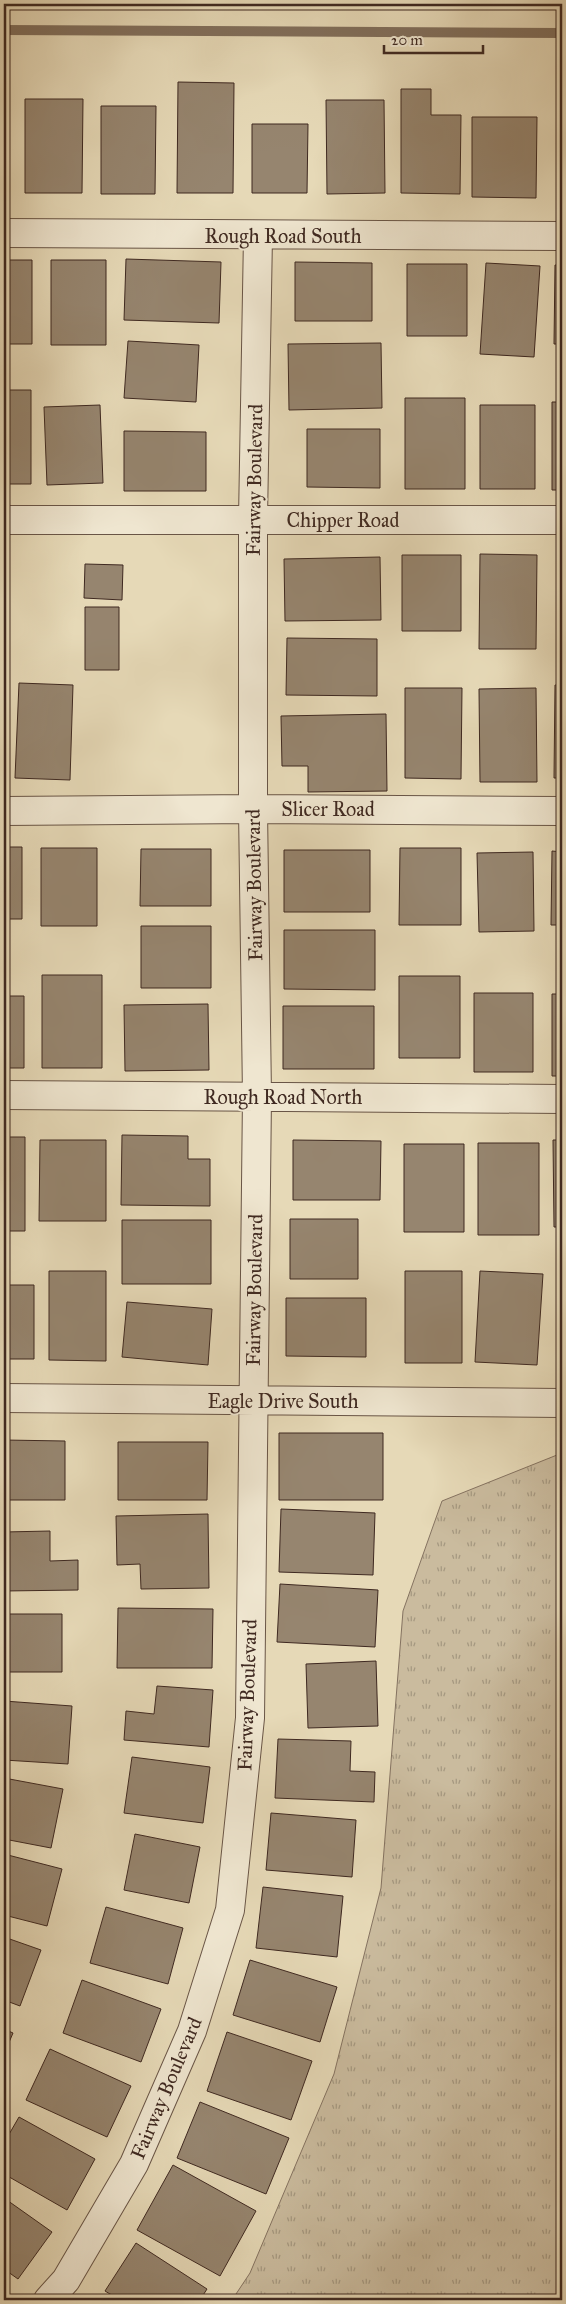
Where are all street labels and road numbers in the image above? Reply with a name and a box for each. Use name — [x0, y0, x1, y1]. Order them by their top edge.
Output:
street label: Rough Road South — [204, 224, 362, 249]
street label: Fairway Boulevard — [241, 404, 267, 556]
street label: Chipper Road — [286, 508, 400, 532]
street label: Slicer Road — [281, 797, 375, 821]
street label: Fairway Boulevard — [241, 809, 267, 961]
street label: Rough Road North — [204, 1085, 362, 1110]
street label: Fairway Boulevard — [241, 1214, 267, 1366]
street label: Eagle Drive South — [207, 1389, 359, 1414]
street label: Fairway Boulevard — [232, 1619, 262, 1771]
street label: Fairway Boulevard — [125, 2013, 207, 2163]

